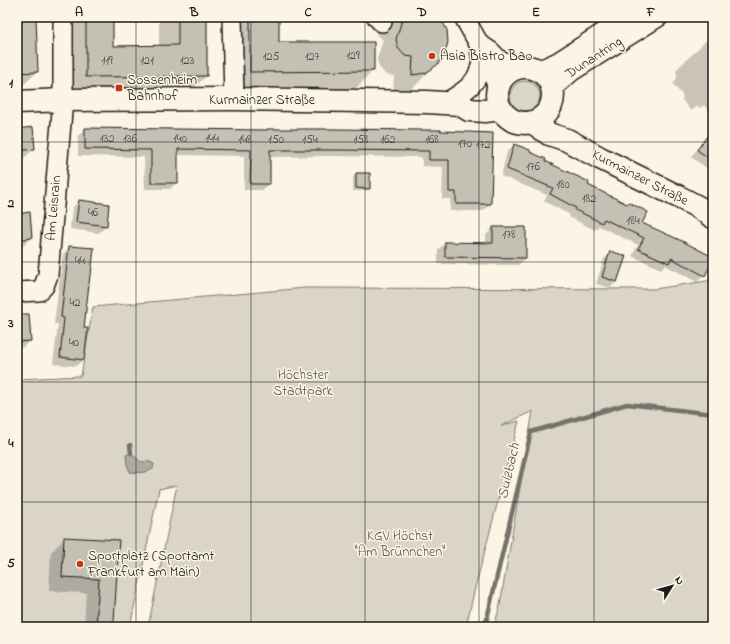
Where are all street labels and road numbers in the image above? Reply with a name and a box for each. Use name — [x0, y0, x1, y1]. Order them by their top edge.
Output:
street label: Dunantring — [560, 32, 627, 86]
street label: Kurmainzer Straße — [209, 90, 316, 111]
street label: Kurmainzer Straße — [588, 145, 693, 212]
street label: Am Leisrain — [41, 174, 67, 242]

